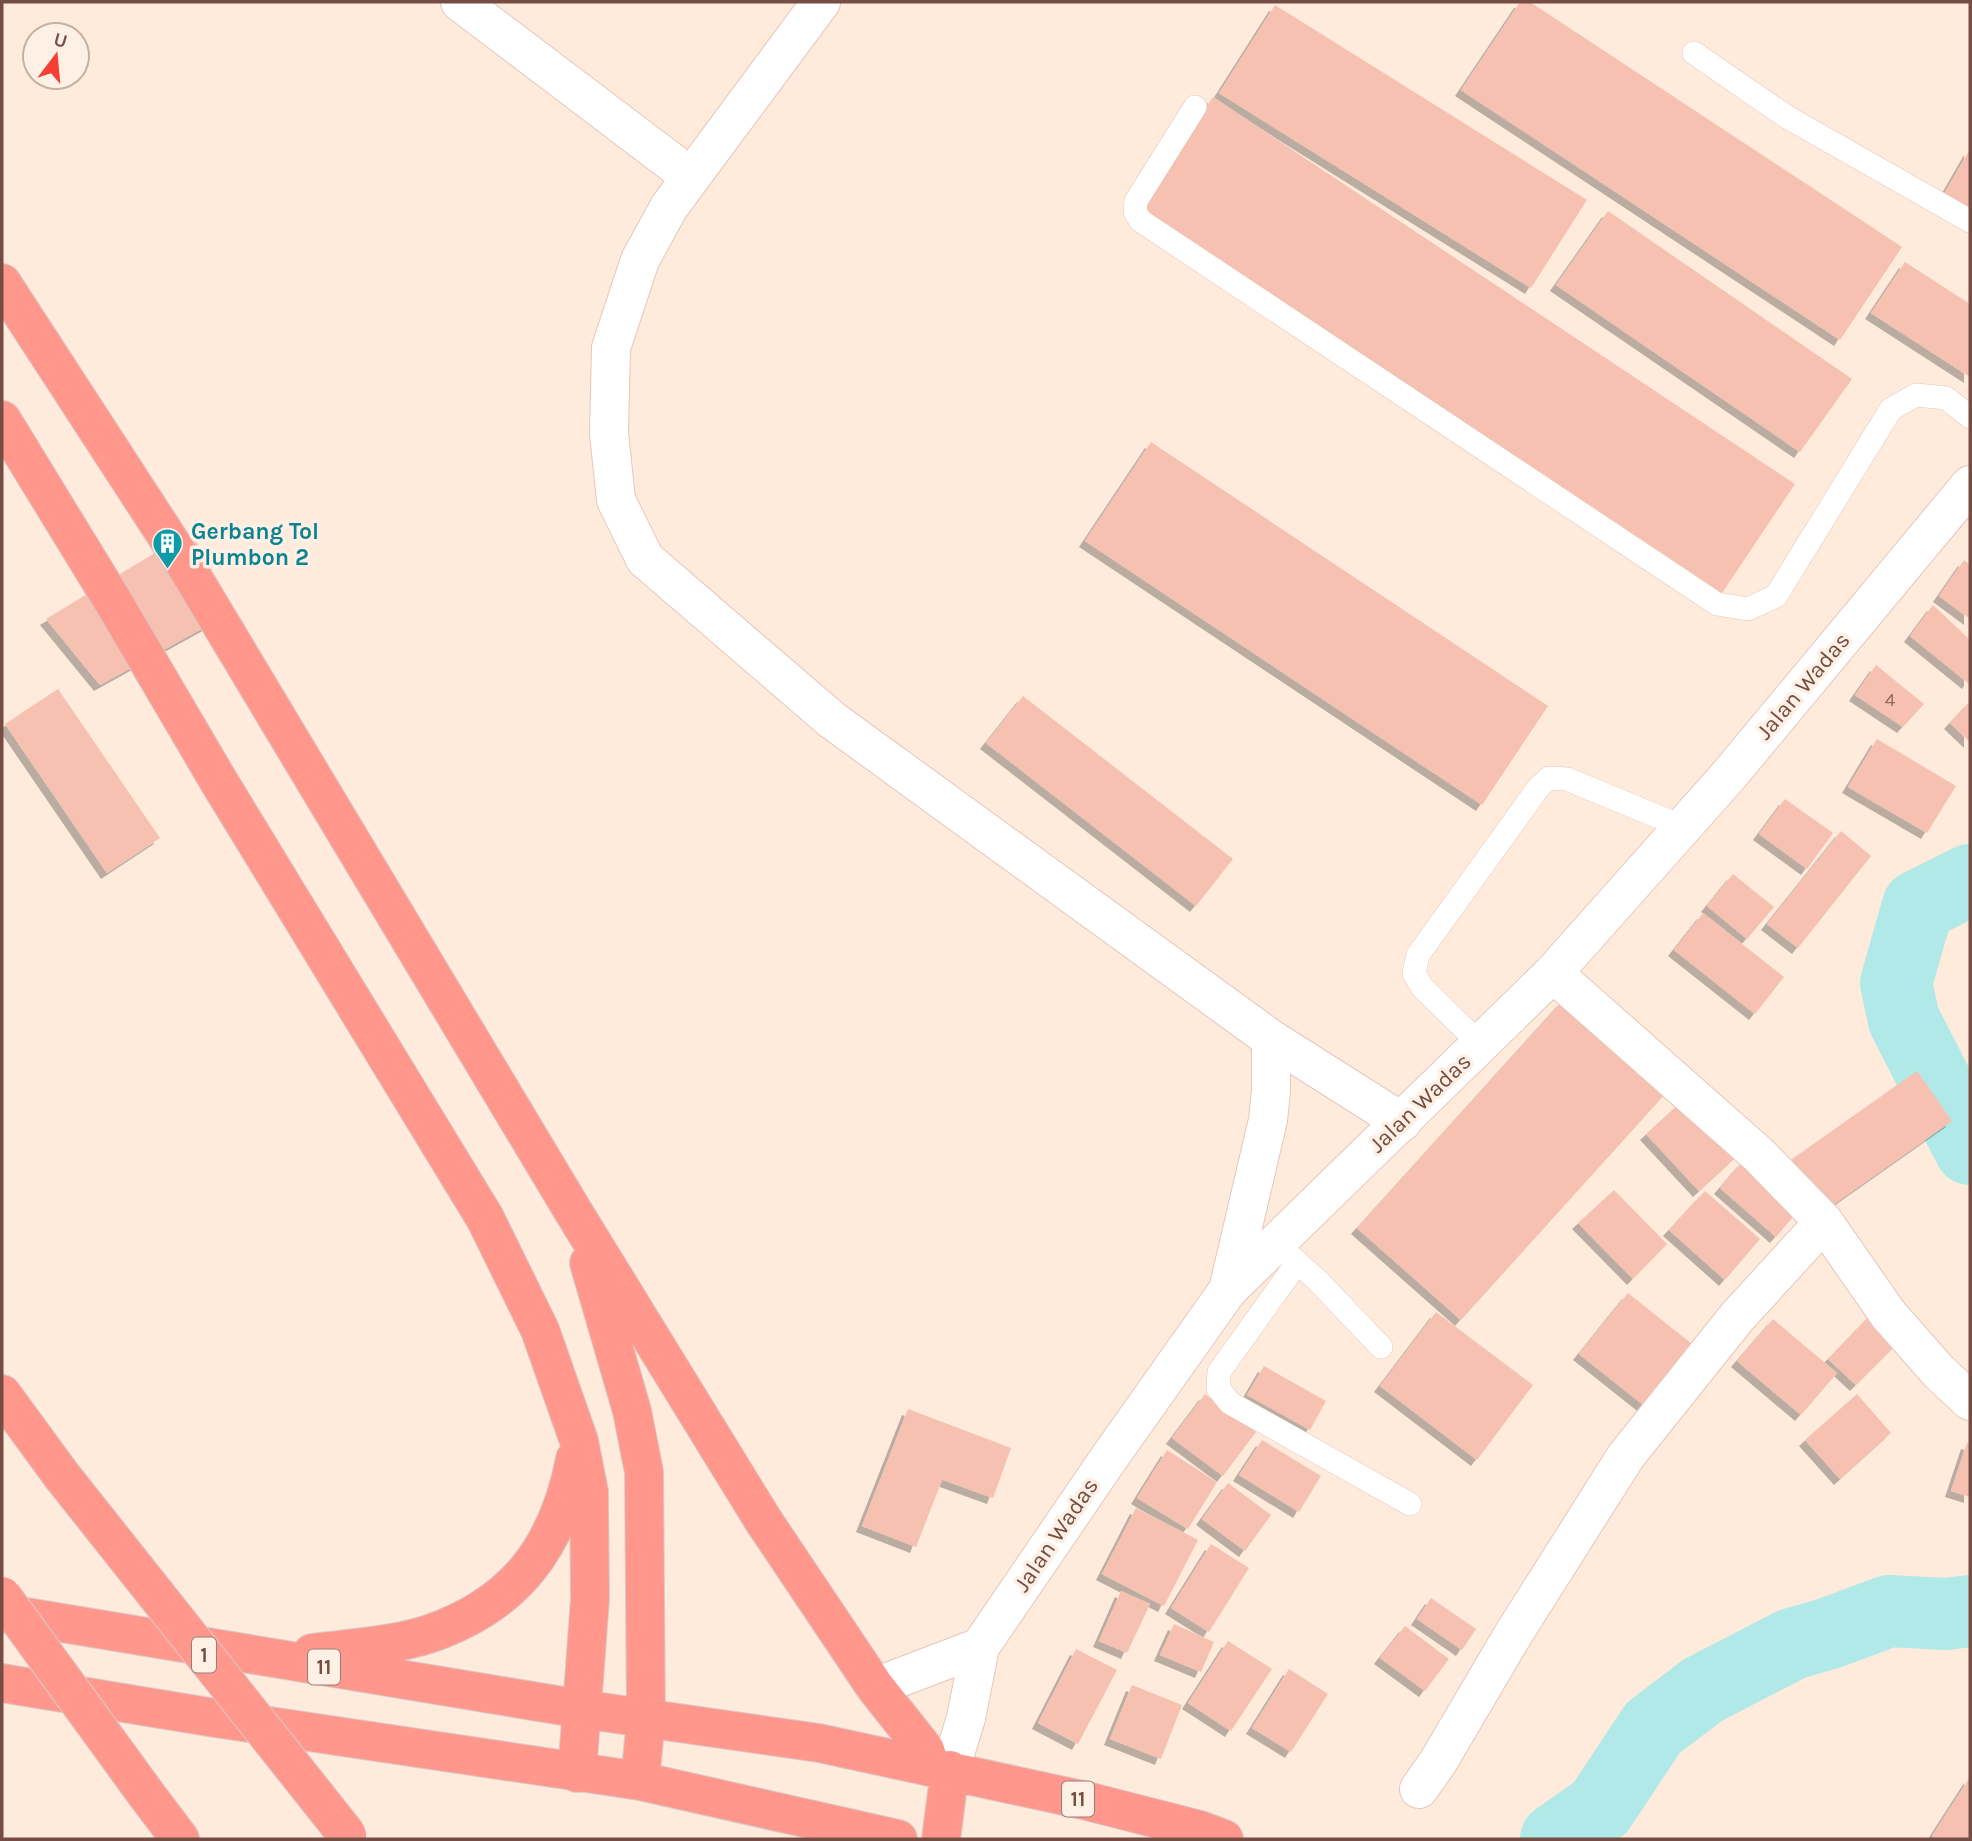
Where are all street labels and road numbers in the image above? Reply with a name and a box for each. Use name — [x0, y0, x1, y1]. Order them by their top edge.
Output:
street label: Jalan Wadas — [1750, 627, 1856, 745]
street label: Jalan Wadas — [1363, 1048, 1477, 1158]
street label: Jalan Wadas — [1008, 1473, 1104, 1597]
road number: 1 — [192, 1638, 216, 1672]
road number: 11 — [308, 1650, 340, 1684]
road number: 11 — [1062, 1782, 1094, 1816]

